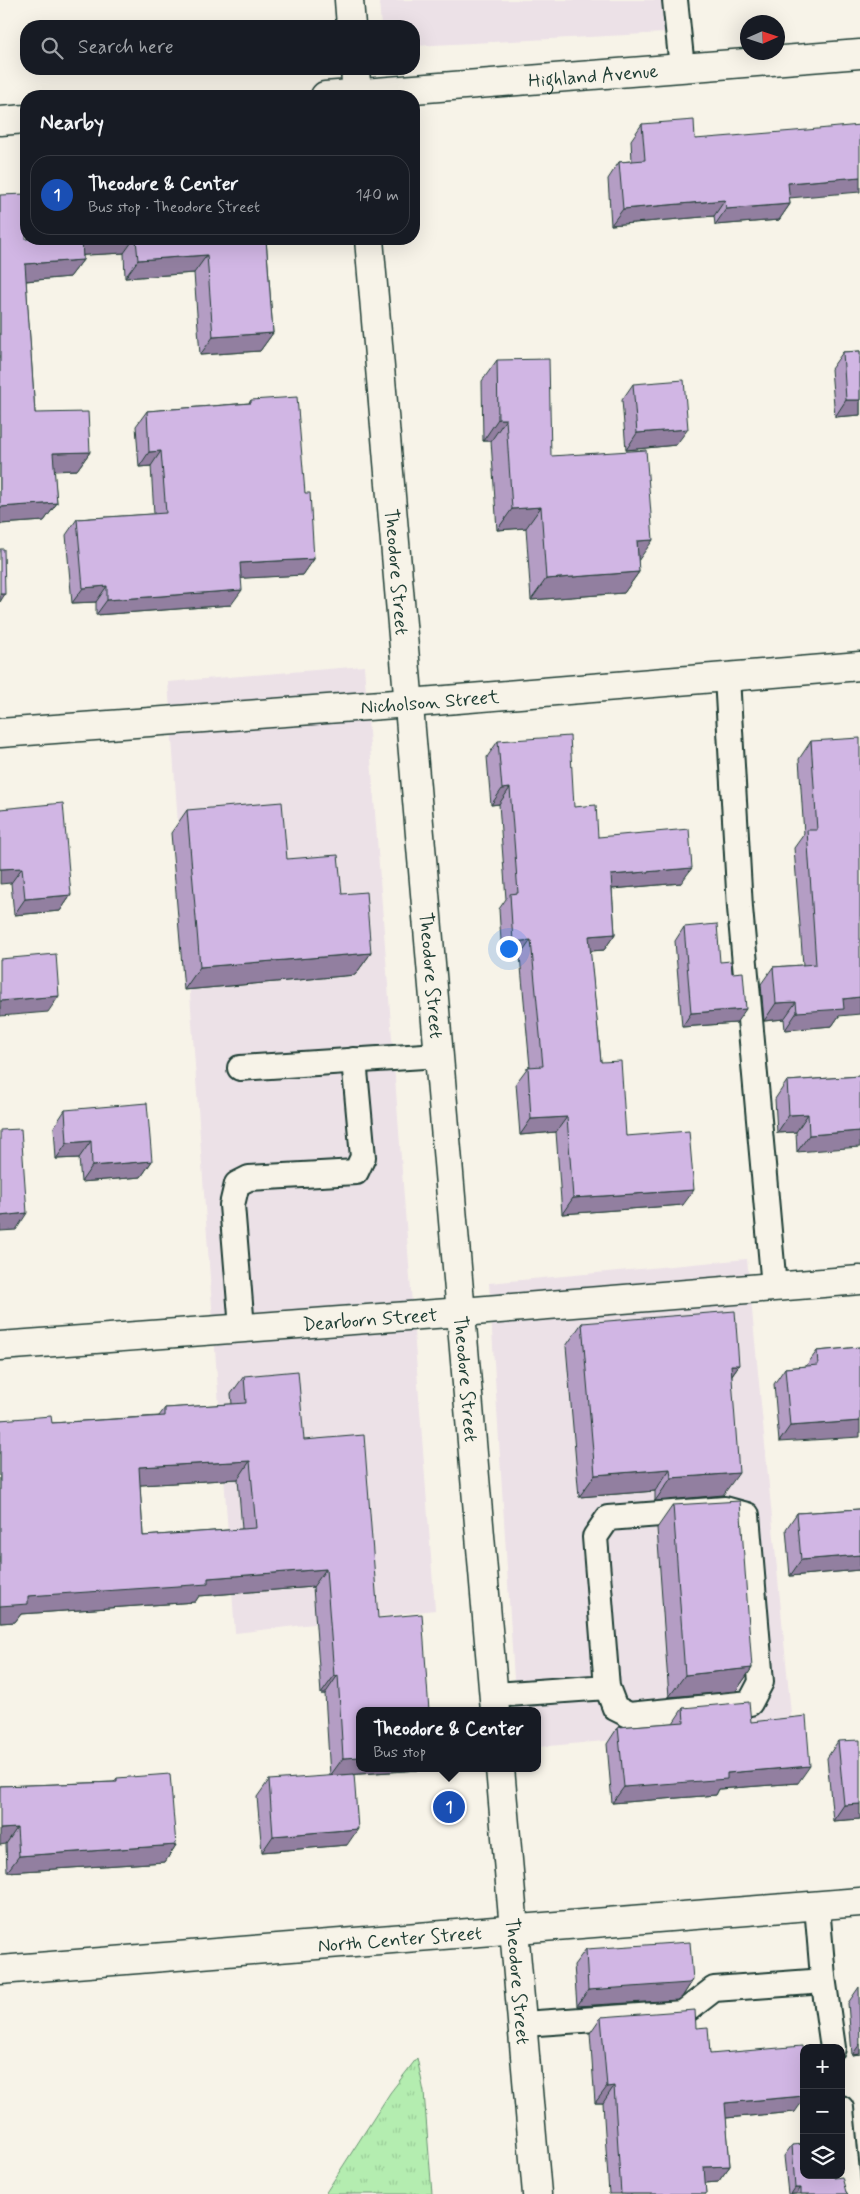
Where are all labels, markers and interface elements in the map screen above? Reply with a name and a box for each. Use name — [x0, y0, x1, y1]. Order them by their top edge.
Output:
north arrow — [740, 15, 785, 60]
search box — [20, 20, 420, 75]
icon: search — [38, 34, 66, 62]
text: Search here — [78, 35, 174, 60]
street label: Highland Avenue — [527, 59, 659, 96]
text: Nearby — [40, 109, 104, 137]
text: Theodore & Center — [88, 172, 239, 197]
text: 1 — [53, 185, 61, 206]
text: 140 m — [355, 185, 399, 206]
text: Bus stop · Theodore Street — [88, 197, 260, 218]
street label: Theodore Street — [378, 508, 414, 636]
street label: Nicholson Street — [360, 685, 500, 721]
street label: Theodore Street — [413, 911, 448, 1040]
your location — [496, 936, 522, 962]
street label: Dearborn Street — [302, 1303, 438, 1338]
street label: Theodore Street — [447, 1315, 483, 1443]
popup — [356, 1707, 541, 1772]
text: Theodore & Center — [373, 1717, 524, 1742]
text: Bus stop — [373, 1742, 426, 1763]
pin: 1 — [433, 1788, 465, 1826]
street label: Theodore Street — [499, 1917, 535, 2046]
street label: North Center Street — [317, 1921, 483, 1959]
map controls — [800, 2044, 845, 2179]
button: + — [800, 2044, 845, 2089]
button: − — [800, 2089, 845, 2134]
button: layers — [800, 2134, 845, 2179]

